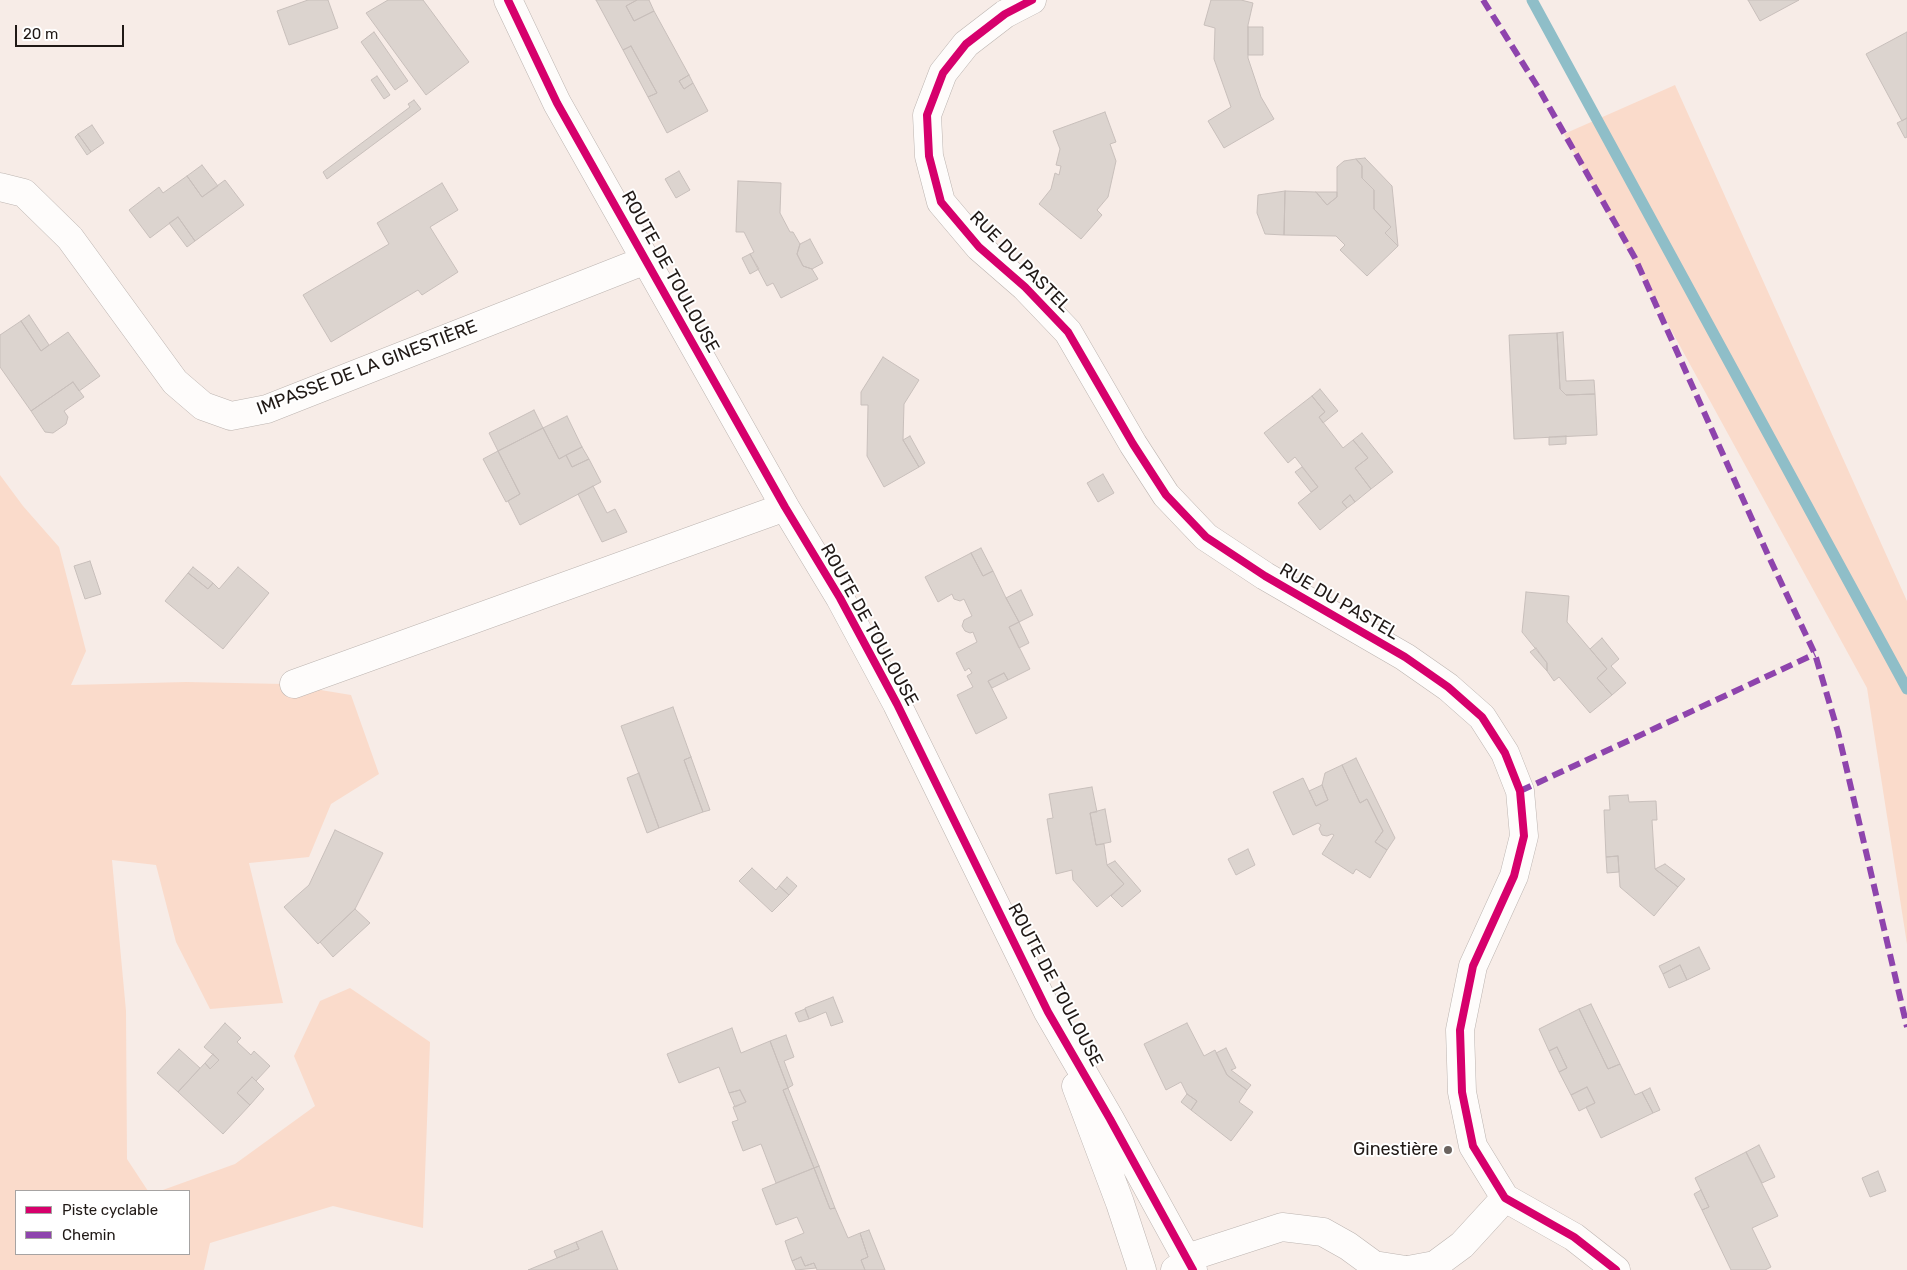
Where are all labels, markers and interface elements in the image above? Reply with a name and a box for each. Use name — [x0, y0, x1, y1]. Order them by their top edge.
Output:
scale bar — [18, 15, 126, 47]
text: 20 m — [23, 25, 58, 43]
street label: ROUTE DE TOULOUSE — [616, 187, 724, 357]
street label: RUE DU PASTEL — [965, 207, 1075, 317]
street label: IMPASSE DE LA GINESTIÈRE — [254, 316, 480, 420]
street label: ROUTE DE TOULOUSE — [815, 540, 923, 710]
street label: RUE DU PASTEL — [1275, 559, 1403, 645]
street label: ROUTE DE TOULOUSE — [1003, 900, 1107, 1070]
place label: Ginestière — [1353, 1139, 1438, 1161]
marker: Ginestière — [1442, 1144, 1454, 1156]
legend — [15, 1190, 190, 1255]
text: Piste cyclable — [62, 1201, 158, 1219]
text: Chemin — [62, 1226, 116, 1244]

